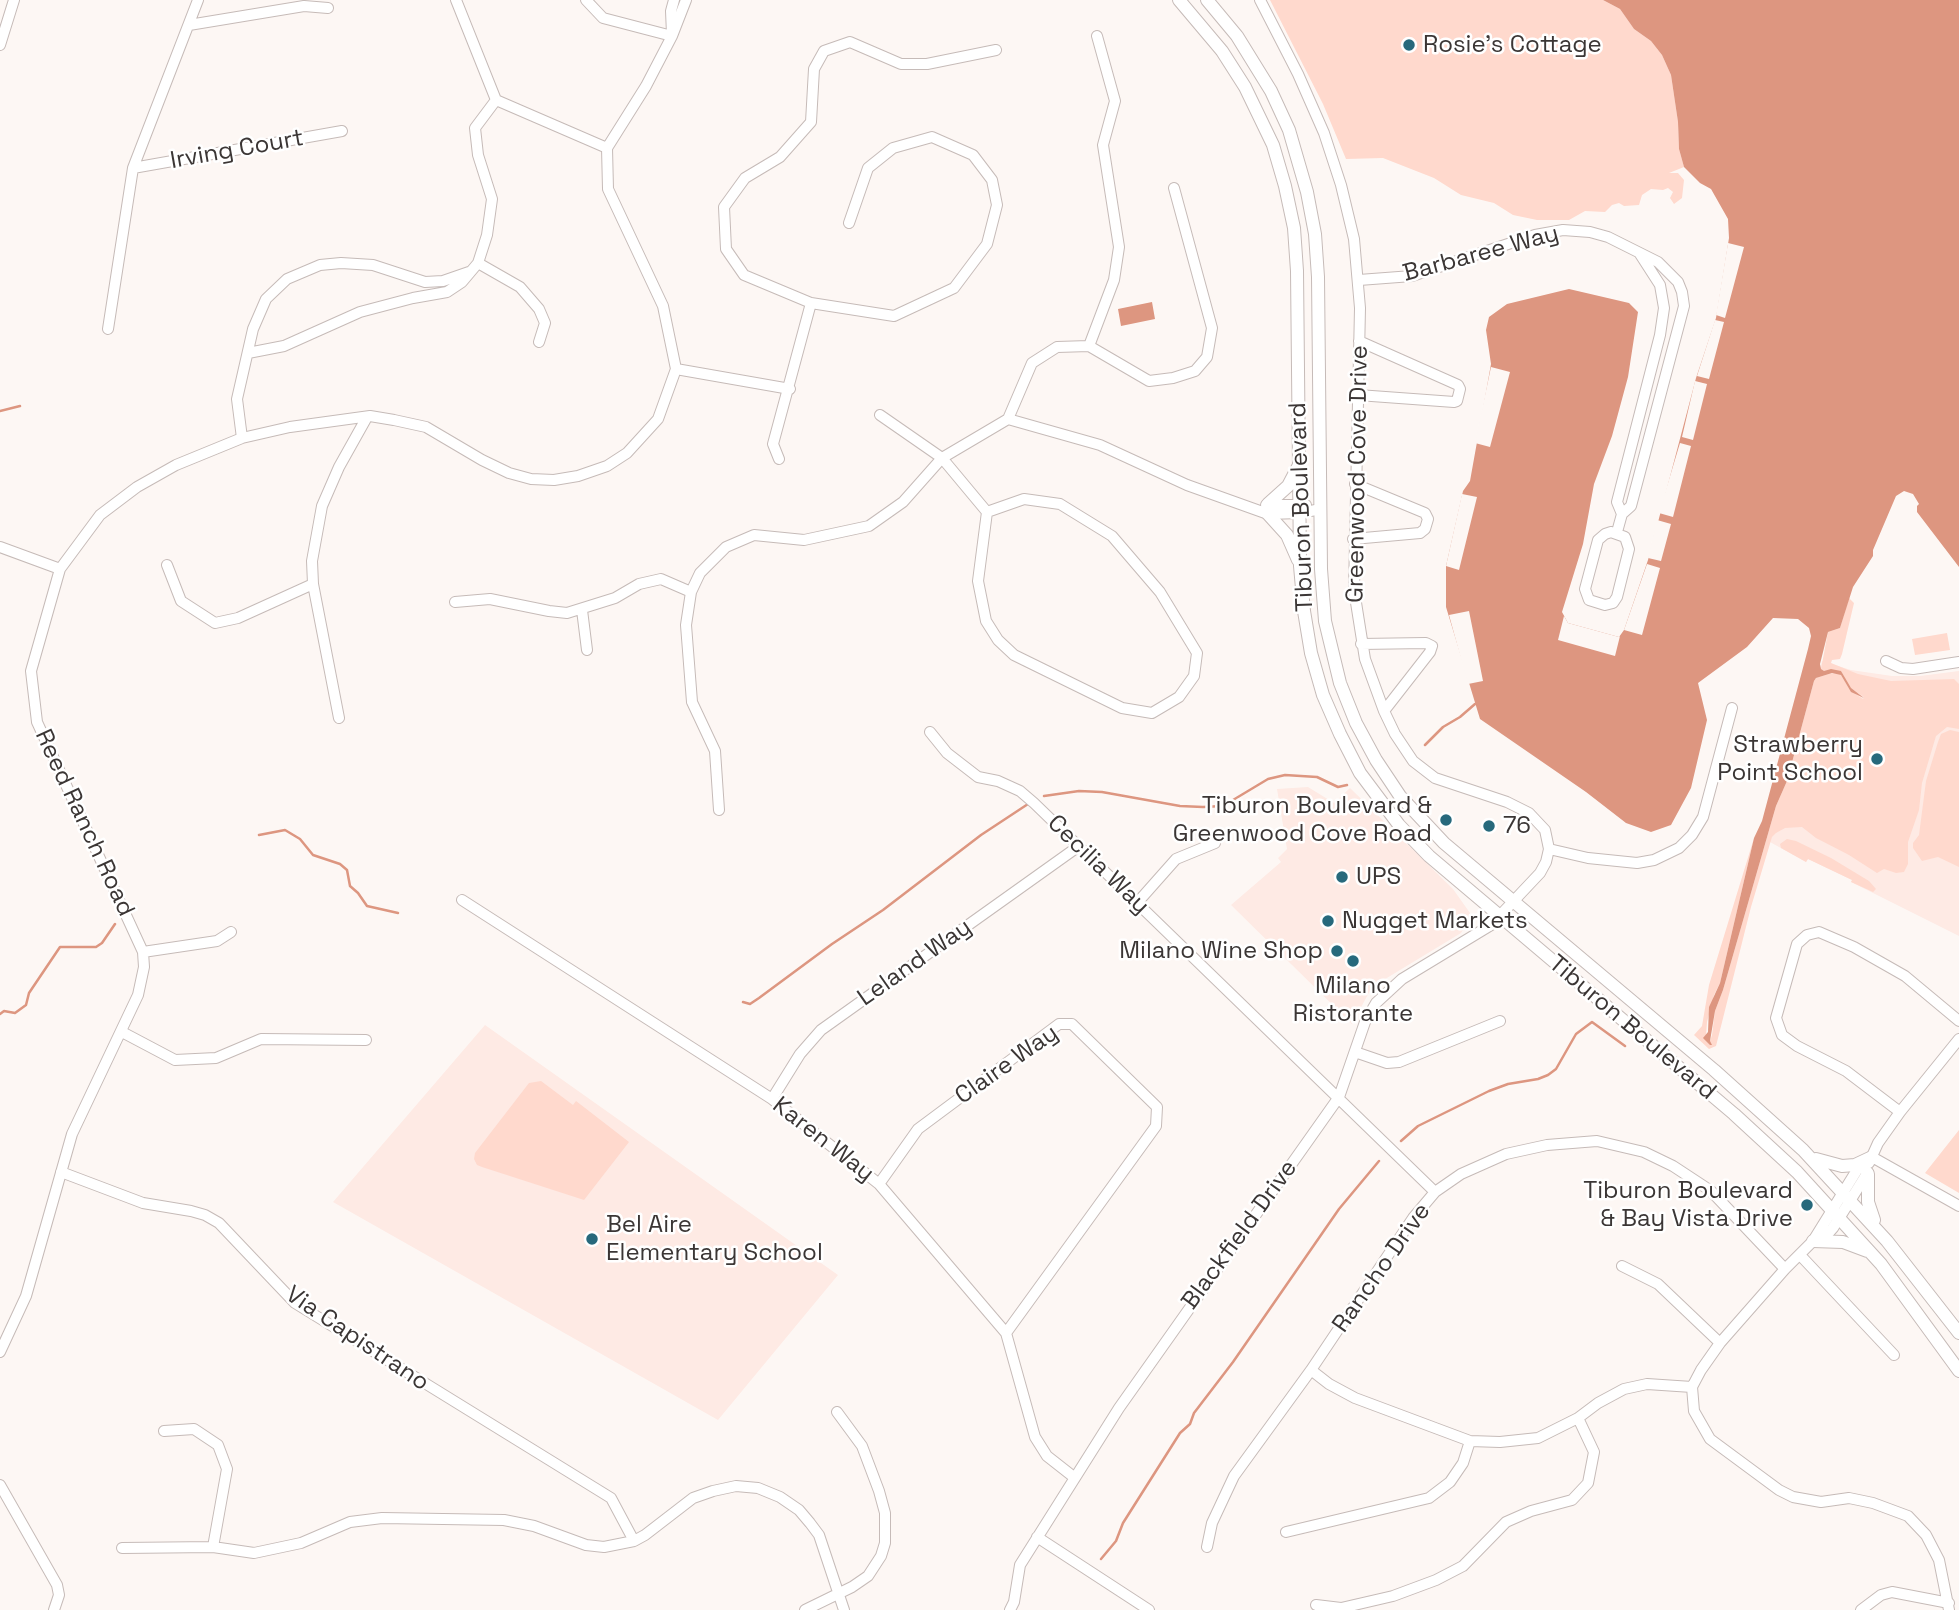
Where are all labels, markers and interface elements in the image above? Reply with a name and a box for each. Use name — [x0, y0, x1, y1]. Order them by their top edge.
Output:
place label: Rosie's Cottage — [1423, 31, 1602, 59]
marker: Rosie's Cottage — [1401, 37, 1417, 53]
street label: Irving Court — [168, 124, 306, 176]
street label: Barbaree Way — [1400, 219, 1562, 289]
street label: Greenwood Cove Drive — [1341, 345, 1375, 603]
street label: Tiburon Boulevard — [1284, 402, 1320, 612]
street label: Reed Ranch Road — [28, 725, 140, 921]
place label: Strawberry Point School — [1717, 731, 1863, 787]
marker: Strawberry Point School — [1869, 751, 1885, 767]
place label: Tiburon Boulevard & Greenwood Cove Road — [1173, 792, 1432, 848]
street label: Cecilia Way — [1041, 809, 1155, 921]
marker: Tiburon Boulevard & Greenwood Cove Road — [1438, 812, 1454, 828]
place label: 76 — [1503, 812, 1531, 840]
marker: 76 — [1481, 818, 1497, 834]
place label: UPS — [1356, 863, 1401, 891]
marker: UPS — [1334, 869, 1350, 885]
place label: Nugget Markets — [1342, 907, 1528, 935]
street label: Leland Way — [853, 913, 977, 1013]
marker: Nugget Markets — [1320, 913, 1336, 929]
place label: Milano Wine Shop — [1119, 937, 1323, 965]
marker: Milano Wine Shop — [1329, 943, 1345, 959]
street label: Tiburon Boulevard — [1542, 950, 1722, 1106]
marker: Milano Ristorante — [1345, 953, 1361, 969]
place label: Milano Ristorante — [1293, 972, 1413, 1028]
street label: Claire Way — [950, 1019, 1064, 1111]
street label: Karen Way — [766, 1091, 880, 1189]
street label: Blackfield Drive — [1176, 1155, 1304, 1315]
place label: Tiburon Boulevard & Bay Vista Drive — [1583, 1177, 1793, 1233]
marker: Tiburon Boulevard & Bay Vista Drive — [1799, 1197, 1815, 1213]
street label: Rancho Drive — [1327, 1198, 1437, 1338]
place label: Bel Aire Elementary School — [606, 1211, 823, 1267]
marker: Bel Aire Elementary School — [584, 1231, 600, 1247]
street label: Via Capistrano — [280, 1280, 434, 1398]

